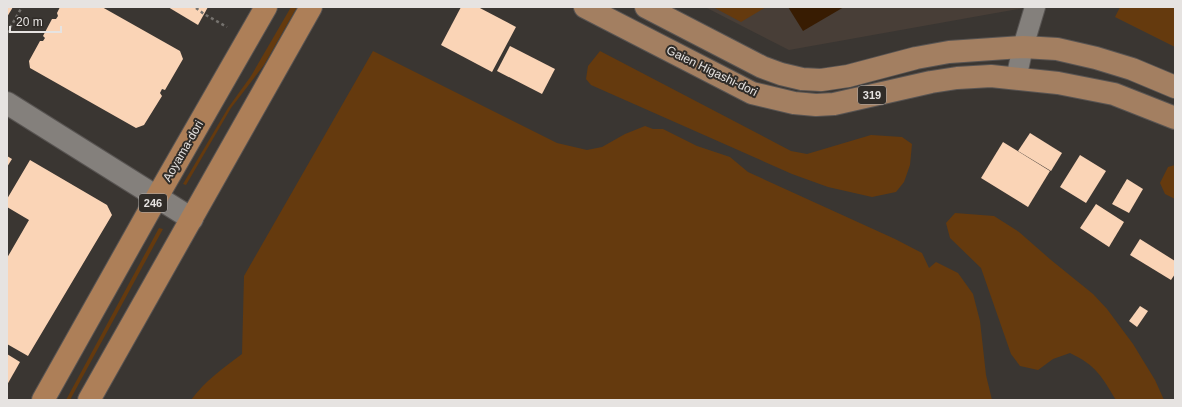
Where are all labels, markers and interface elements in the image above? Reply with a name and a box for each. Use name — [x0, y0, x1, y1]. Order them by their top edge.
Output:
scale bar — [10, 8, 61, 34]
text: 20 m — [16, 15, 43, 29]
street label: Gaien Higashi-dori — [664, 43, 760, 99]
road number: 319 — [858, 86, 886, 104]
street label: Aoyama-dori — [160, 118, 206, 184]
road number: 246 — [139, 194, 167, 212]

